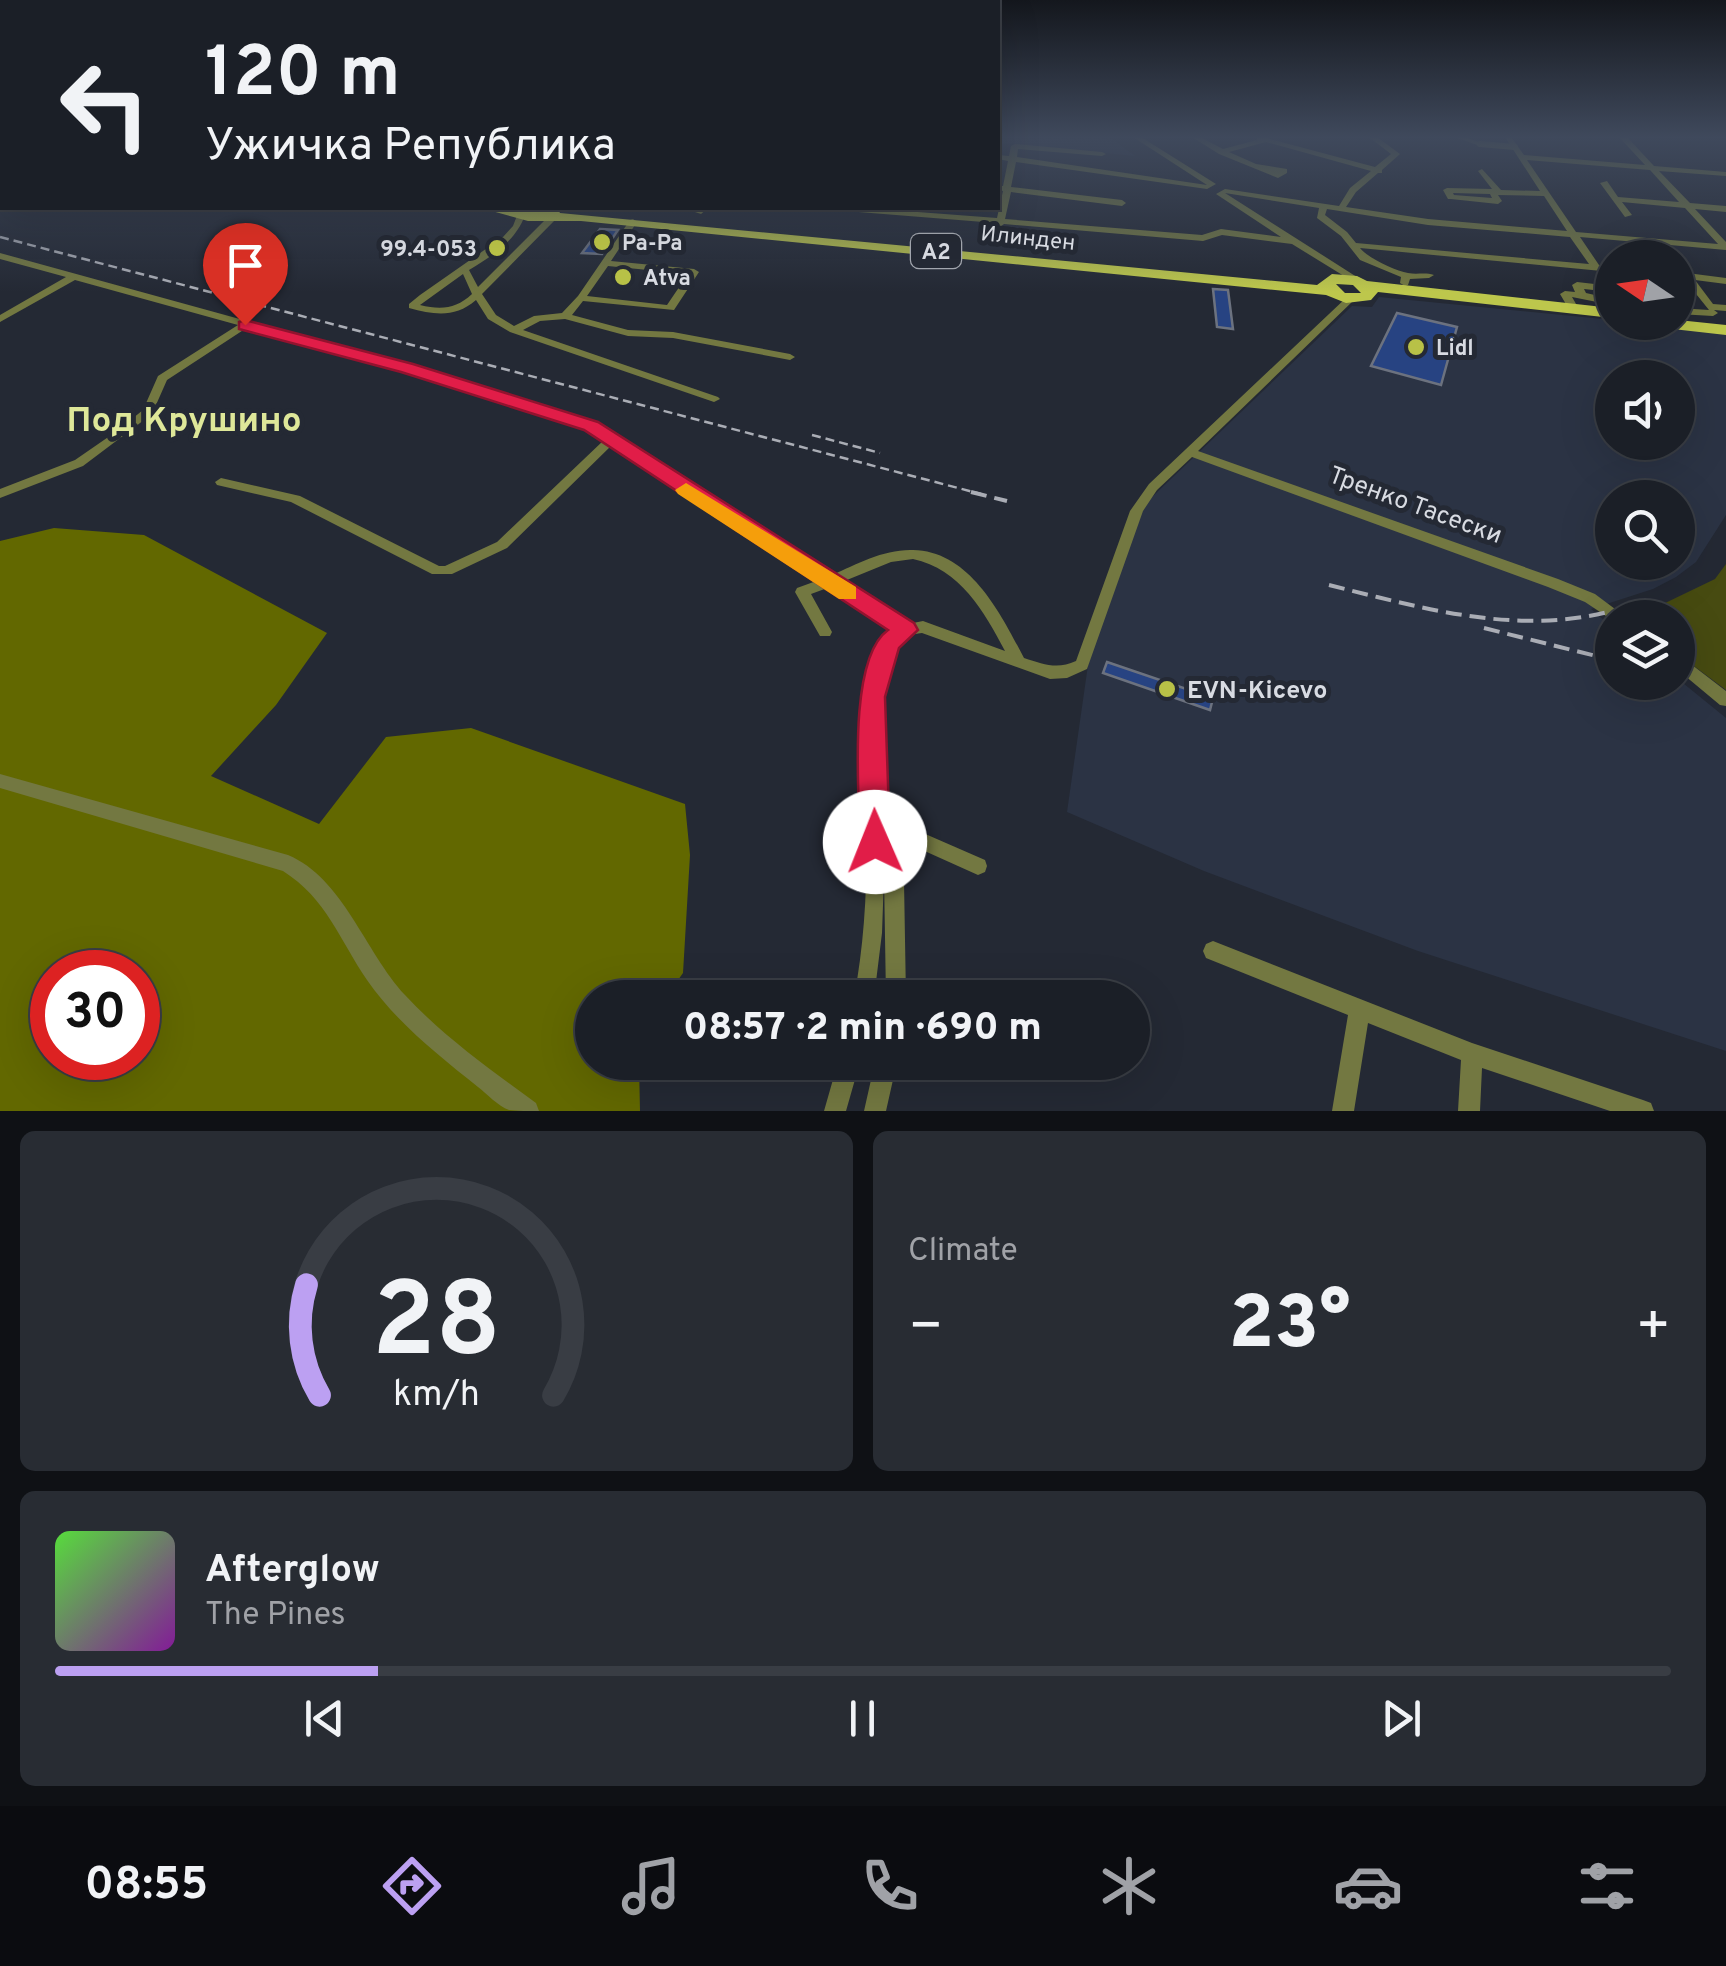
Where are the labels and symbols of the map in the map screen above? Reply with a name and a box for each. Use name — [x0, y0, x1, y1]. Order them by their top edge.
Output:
street label: Илинден — [979, 221, 1076, 258]
pin — [203, 223, 288, 326]
marker: Ра-Ра — [591, 231, 613, 253]
place label: Ра-Ра — [622, 231, 683, 258]
road number: A2 — [911, 234, 961, 268]
place label: 99.4-053 — [380, 237, 477, 264]
marker: 99.4-053 — [486, 237, 508, 259]
north arrow — [1595, 240, 1695, 340]
marker: Atva — [612, 266, 634, 288]
place label: Atva — [643, 266, 691, 293]
marker: Lidl — [1405, 336, 1427, 358]
place label: Lidl — [1436, 336, 1474, 363]
district label: Под Крушино — [66, 400, 302, 444]
street label: Тренко Тасески — [1324, 461, 1506, 553]
place label: EVN-Kicevo — [1187, 676, 1327, 708]
marker: EVN-Kicevo — [1156, 678, 1178, 700]
position arrow — [823, 790, 927, 894]
speed limit sign: 30 — [30, 950, 160, 1080]

